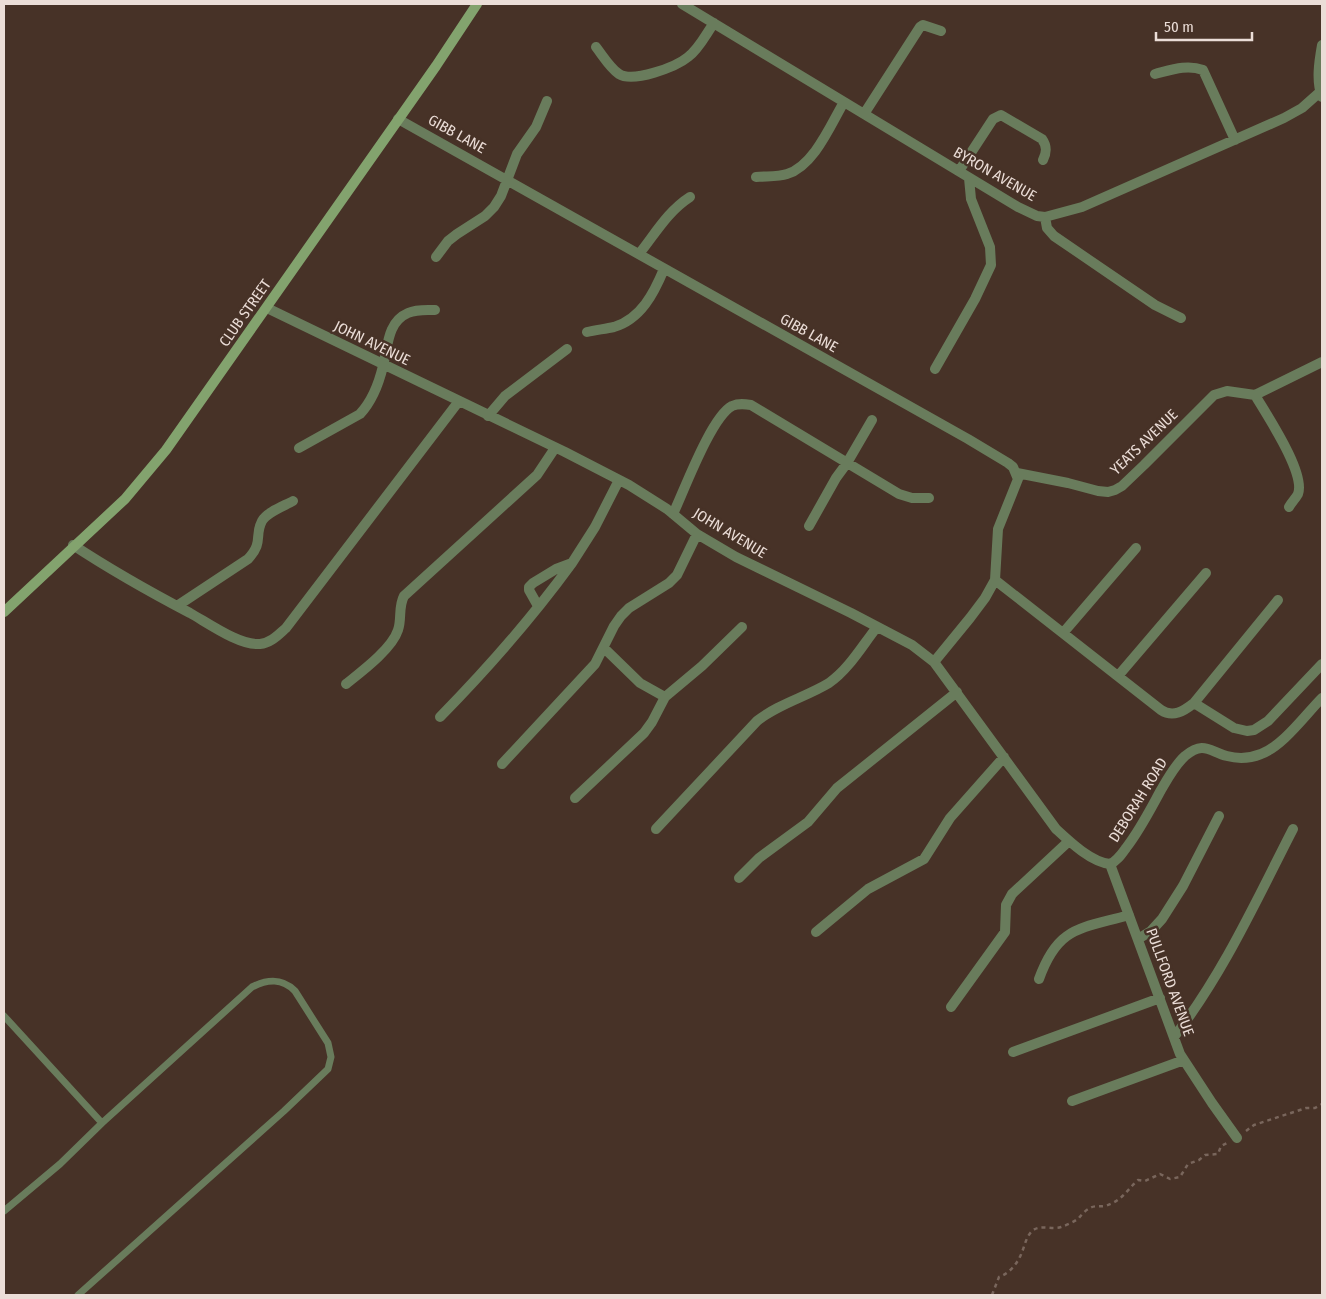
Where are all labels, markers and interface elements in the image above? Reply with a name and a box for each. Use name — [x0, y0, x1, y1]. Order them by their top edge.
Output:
scale bar — [1156, 10, 1252, 42]
text: 50 m — [1164, 18, 1194, 36]
street label: GIBB LANE — [425, 111, 489, 157]
street label: BYRON AVENUE — [950, 143, 1040, 205]
street label: CLUB STREET — [215, 276, 275, 350]
street label: GIBB LANE — [777, 310, 841, 356]
street label: JOHN AVENUE — [331, 317, 413, 369]
street label: YEATS AVENUE — [1107, 405, 1181, 479]
street label: JOHN AVENUE — [690, 504, 770, 562]
street label: DEBORAH ROAD — [1105, 755, 1171, 845]
street label: PULLFORD AVENUE — [1142, 926, 1198, 1038]

